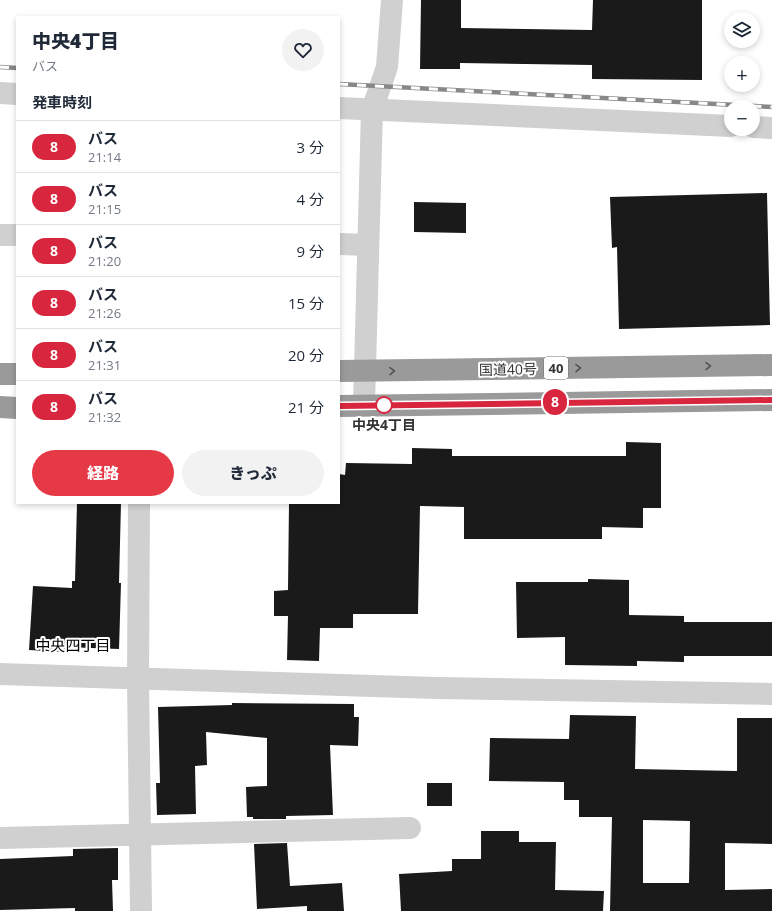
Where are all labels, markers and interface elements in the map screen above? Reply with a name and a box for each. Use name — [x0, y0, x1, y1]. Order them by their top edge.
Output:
map controls — [724, 12, 760, 136]
button: layers — [724, 12, 760, 48]
text: 中央4丁目 — [32, 28, 119, 54]
button: heart — [282, 29, 324, 71]
button: + — [724, 56, 760, 92]
text: バス — [32, 57, 58, 75]
text: 発車時刻 — [32, 92, 92, 112]
button: − — [724, 100, 760, 136]
text: バス — [88, 128, 118, 148]
text: 8 — [50, 137, 58, 156]
text: 3 分 — [297, 137, 324, 157]
text: 21:14 — [88, 148, 121, 166]
text: バス — [88, 180, 118, 200]
text: 8 — [50, 189, 58, 208]
text: 4 分 — [297, 189, 324, 209]
text: 21:15 — [88, 200, 121, 218]
text: バス — [88, 232, 118, 252]
text: 8 — [50, 241, 58, 260]
text: 9 分 — [297, 241, 324, 261]
text: 21:20 — [88, 252, 121, 270]
text: バス — [88, 284, 118, 304]
text: 8 — [50, 293, 58, 312]
text: 15 分 — [288, 293, 324, 313]
text: 21:26 — [88, 304, 121, 322]
text: バス — [88, 336, 118, 356]
text: 8 — [50, 345, 58, 364]
text: 20 分 — [288, 345, 324, 365]
text: 21:31 — [88, 356, 121, 374]
road number: 40 — [544, 357, 568, 379]
street label: 国道40号 — [479, 359, 537, 379]
one-way arrow — [705, 362, 711, 370]
one-way arrow — [575, 364, 581, 372]
one-way arrow — [389, 367, 395, 375]
text: バス — [88, 388, 118, 408]
line badge: 8 — [542, 389, 568, 415]
text: 8 — [551, 392, 559, 411]
marker: 中央4丁目 — [375, 396, 393, 414]
text: 8 — [50, 397, 58, 416]
text: 21 分 — [288, 397, 324, 417]
text: 21:32 — [88, 408, 121, 426]
place label: 中央4丁目 — [352, 415, 416, 434]
button: 経路 — [32, 450, 174, 496]
button: きっぷ — [182, 450, 324, 496]
district label: 中央四丁目 — [35, 635, 111, 655]

